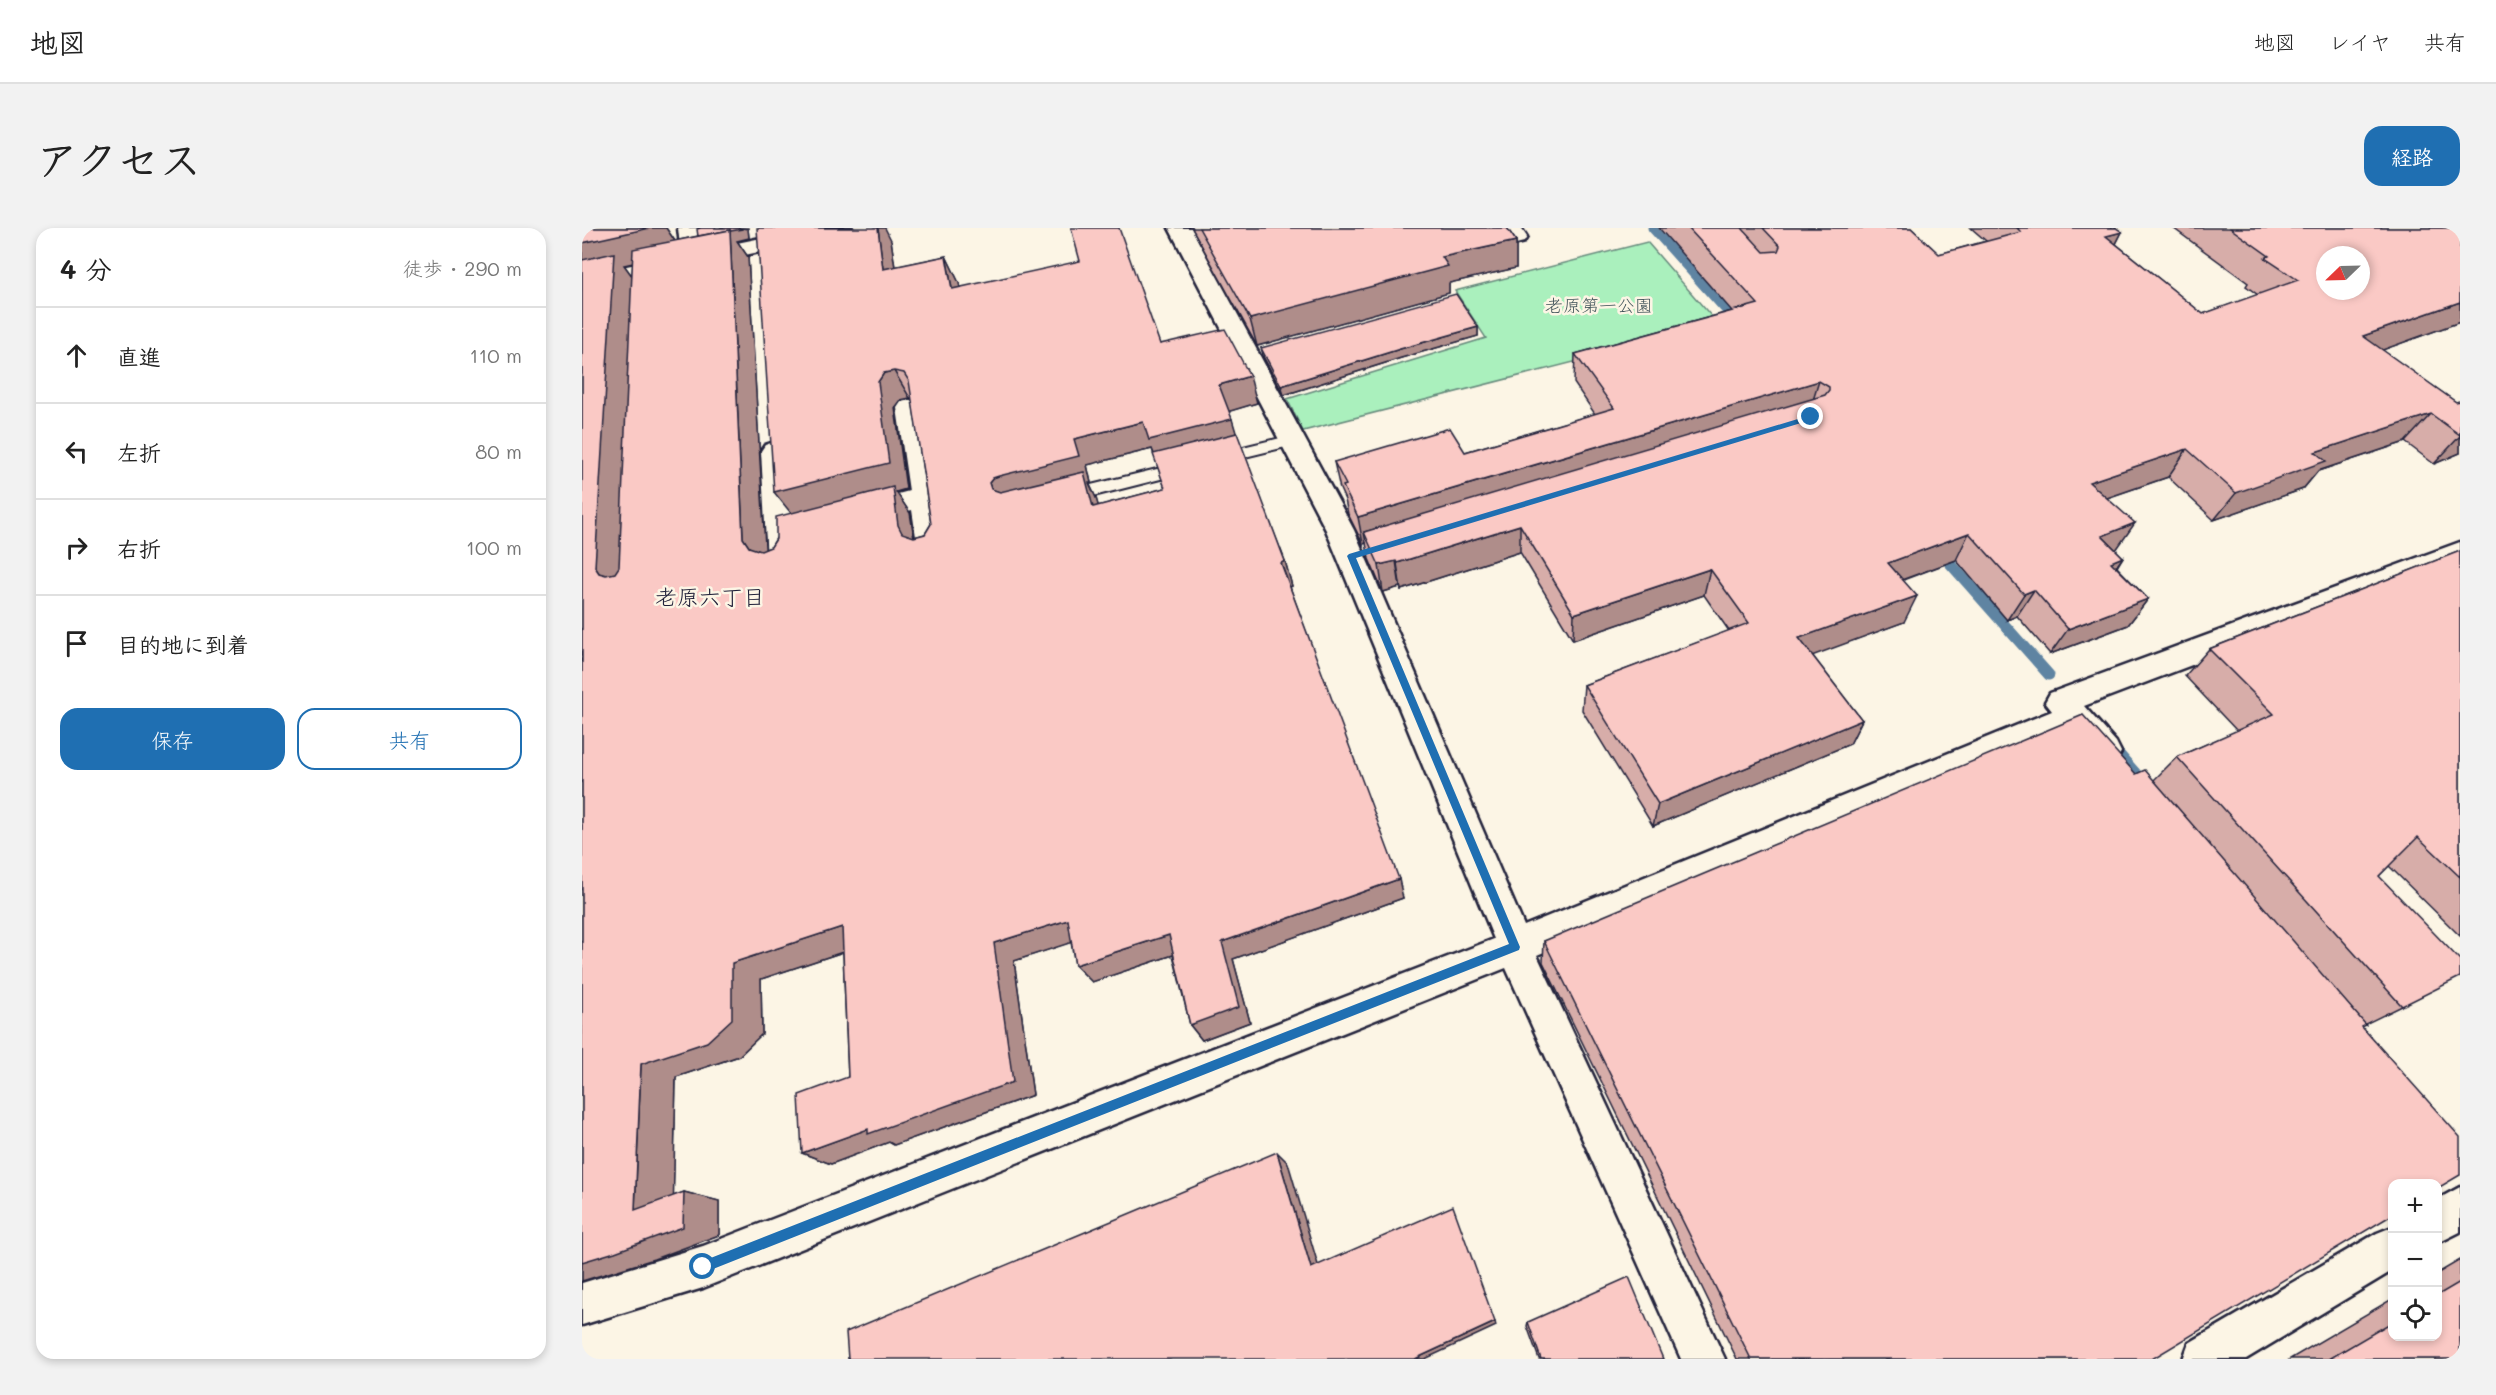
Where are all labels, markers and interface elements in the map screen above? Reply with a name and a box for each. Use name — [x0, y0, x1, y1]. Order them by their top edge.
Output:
text: 地図 — [30, 24, 86, 60]
text: 地図 — [2254, 28, 2296, 55]
text: レイヤ — [2329, 28, 2391, 55]
text: 共有 — [2424, 28, 2466, 55]
button: 経路 — [2364, 126, 2460, 186]
text: アクセス — [36, 131, 201, 186]
north arrow — [2316, 246, 2370, 300]
text: 4 分 — [60, 252, 112, 286]
text: 徒歩 · 290 m — [403, 255, 522, 281]
park label: 老原第一公園 — [1545, 293, 1653, 317]
icon: ahead — [60, 339, 93, 372]
text: 直進 — [117, 342, 161, 371]
text: 110 m — [469, 342, 522, 368]
route end — [1797, 403, 1823, 429]
icon: left — [60, 435, 93, 468]
text: 左折 — [117, 438, 161, 467]
text: 80 m — [475, 438, 522, 464]
icon: right — [60, 531, 93, 564]
text: 右折 — [117, 534, 161, 563]
text: 100 m — [466, 534, 522, 560]
district label: 老原六丁目 — [655, 582, 765, 611]
icon: arrive — [60, 627, 93, 660]
text: 目的地に到着 — [117, 630, 249, 659]
button: 保存 — [60, 708, 285, 770]
button: 共有 — [297, 708, 522, 770]
map controls — [2388, 1179, 2442, 1341]
button: + — [2388, 1179, 2442, 1233]
button: − — [2388, 1233, 2442, 1287]
route start — [689, 1253, 715, 1279]
button: locate — [2388, 1287, 2442, 1341]

